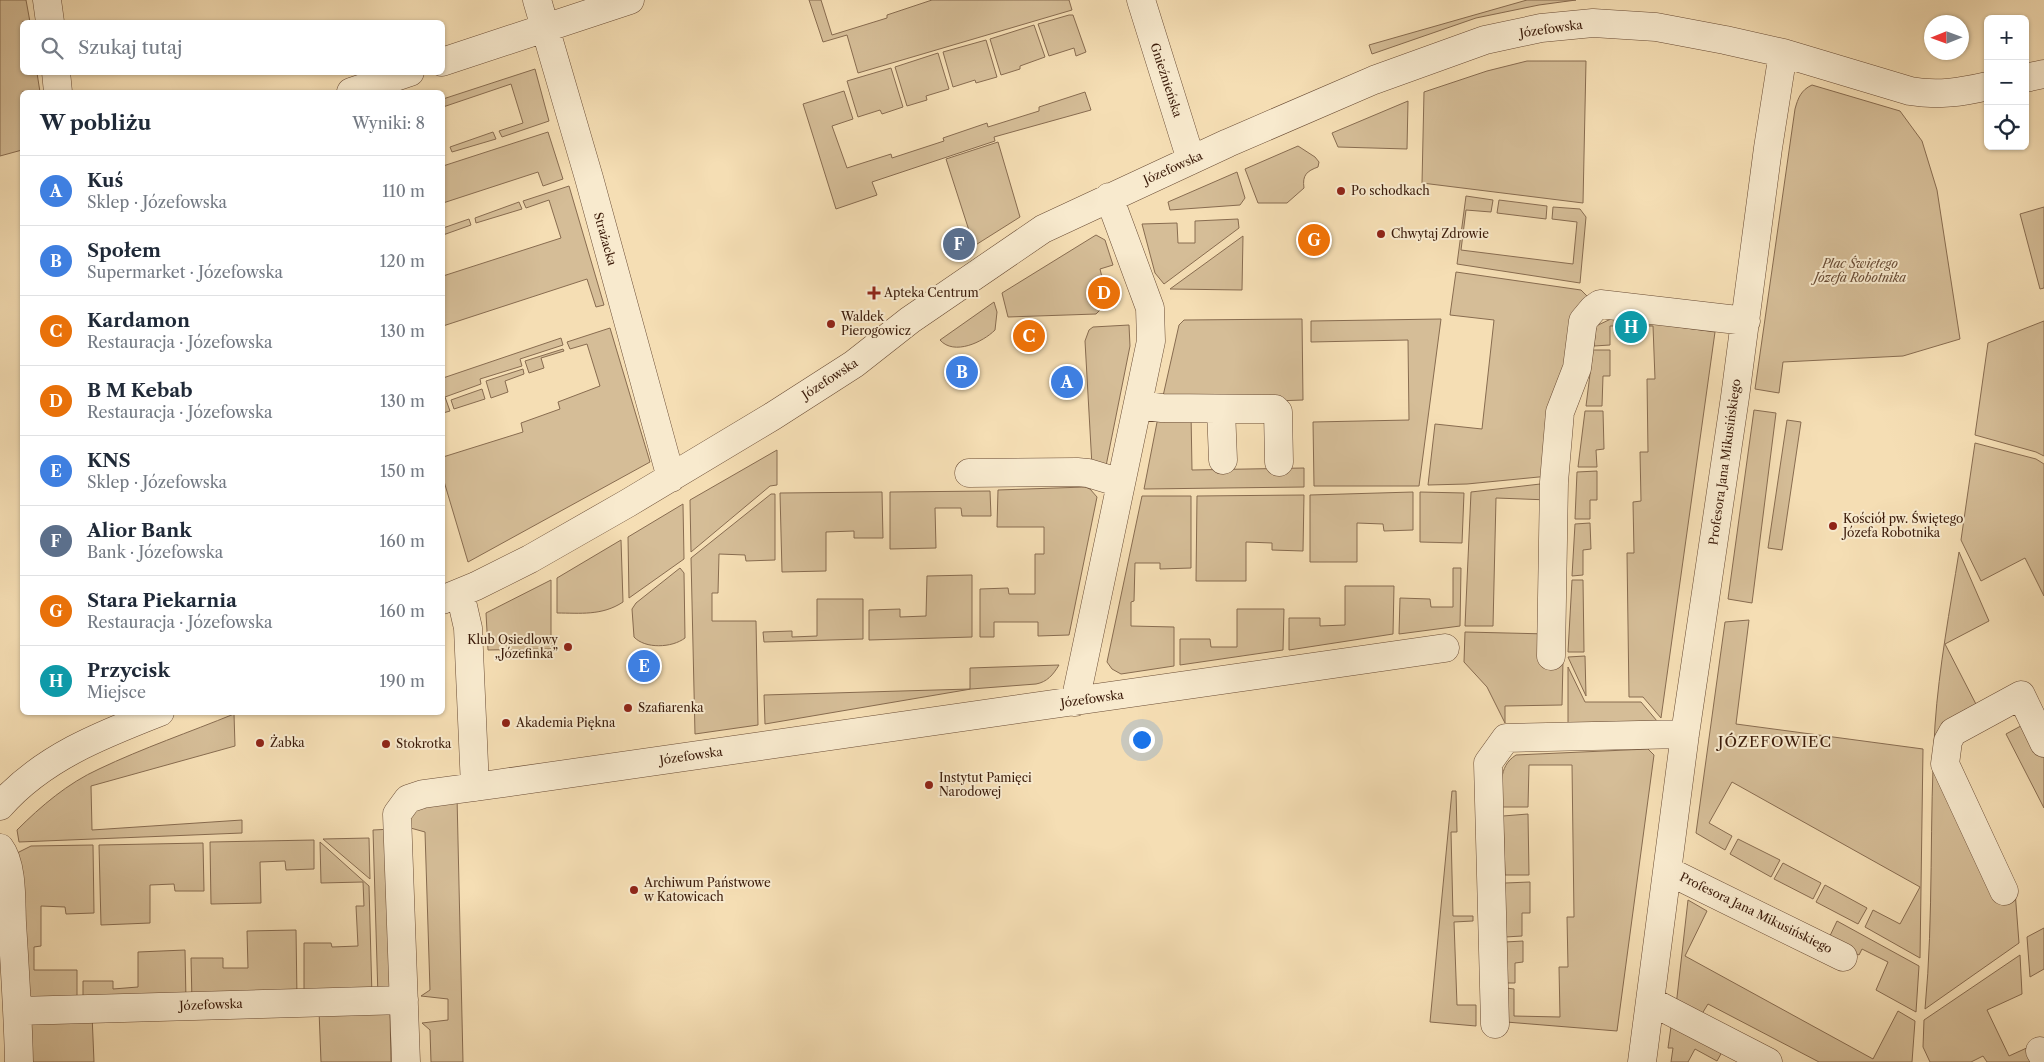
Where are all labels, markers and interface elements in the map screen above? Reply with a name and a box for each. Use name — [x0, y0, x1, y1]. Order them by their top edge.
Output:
north arrow — [1924, 15, 1969, 60]
map controls — [1984, 15, 2029, 150]
button: + — [1984, 15, 2029, 60]
street label: Józefowska — [1516, 17, 1584, 41]
search box — [20, 20, 445, 75]
icon: search — [38, 34, 66, 62]
text: Szukaj tutaj — [78, 36, 182, 59]
street label: Gnieźnieńska — [1147, 41, 1186, 120]
button: − — [1984, 60, 2029, 105]
button: locate — [1984, 105, 2029, 150]
text: W pobliżu — [40, 110, 151, 135]
text: Wyniki: 8 — [352, 113, 425, 133]
street label: Józefowska — [1139, 148, 1205, 188]
text: Kuś — [87, 169, 123, 192]
text: A — [50, 181, 62, 201]
text: 110 m — [382, 181, 425, 201]
place label: Po schodkach — [1351, 183, 1430, 198]
marker: Po schodkach — [1335, 185, 1347, 197]
text: Sklep · Józefowska — [87, 192, 227, 212]
street label: Strażacka — [591, 211, 620, 268]
pin: G — [1298, 221, 1330, 259]
pin: F — [943, 225, 975, 263]
place label: Chwytaj Zdrowie — [1391, 226, 1489, 241]
marker: Chwytaj Zdrowie — [1375, 228, 1387, 240]
text: Społem — [87, 239, 161, 262]
text: B — [50, 251, 62, 271]
text: 120 m — [380, 251, 425, 271]
park label: Plac Świętego Józefa Robotnika — [1810, 255, 1906, 285]
text: Supermarket · Józefowska — [87, 262, 283, 282]
pin: D — [1088, 274, 1120, 312]
place label: Apteka Centrum — [883, 285, 979, 300]
marker: Apteka Centrum — [868, 287, 880, 299]
pin: H — [1615, 308, 1647, 346]
text: Kardamon — [87, 309, 190, 332]
place label: Waldek Pierogowicz — [840, 309, 911, 338]
pin: C — [1013, 317, 1045, 355]
marker: Waldek Pierogowicz — [825, 318, 837, 330]
text: C — [50, 321, 62, 341]
text: 130 m — [380, 321, 425, 341]
text: Restauracja · Józefowska — [87, 332, 272, 352]
pin: B — [946, 353, 978, 391]
street label: Józefowska — [797, 355, 861, 403]
pin: A — [1051, 363, 1083, 401]
street label: Profesora Jana Mikusińskiego — [1705, 378, 1744, 546]
text: B M Kebab — [87, 379, 193, 402]
text: D — [49, 391, 63, 411]
text: 130 m — [380, 391, 425, 411]
text: Restauracja · Józefowska — [87, 402, 272, 422]
text: KNS — [87, 449, 131, 472]
text: E — [50, 461, 62, 481]
text: 150 m — [380, 461, 425, 481]
text: Sklep · Józefowska — [87, 472, 227, 492]
place label: Kościół pw. Świętego Józefa Robotnika — [1841, 510, 1963, 540]
text: Alior Bank — [87, 519, 192, 542]
marker: Kościół pw. Świętego Józefa Robotnika — [1827, 520, 1839, 532]
text: F — [51, 531, 61, 551]
text: 160 m — [380, 531, 425, 551]
text: Bank · Józefowska — [87, 542, 223, 562]
text: Stara Piekarnia — [87, 589, 237, 612]
text: G — [49, 601, 63, 621]
text: 160 m — [380, 601, 425, 621]
text: Restauracja · Józefowska — [87, 612, 272, 632]
place label: Klub Osiedlowy „Józefinka” — [467, 632, 558, 661]
marker: Klub Osiedlowy „Józefinka” — [562, 641, 574, 653]
pin: E — [628, 647, 660, 685]
text: Przycisk — [87, 659, 170, 682]
text: H — [49, 671, 63, 691]
text: 190 m — [380, 671, 425, 691]
text: Miejsce — [87, 682, 146, 702]
street label: Józefowska — [1057, 687, 1125, 711]
place label: Szafiarenka — [638, 700, 704, 715]
marker: Szafiarenka — [622, 702, 634, 714]
place label: Akademia Piękna — [515, 715, 616, 730]
marker: Akademia Piękna — [500, 717, 512, 729]
your location — [1129, 727, 1155, 753]
district label: JÓZEFOWIEC — [1716, 732, 1832, 751]
place label: Żabka — [270, 734, 305, 750]
place label: Stokrotka — [396, 736, 452, 751]
marker: Żabka — [254, 737, 266, 749]
marker: Stokrotka — [380, 738, 392, 750]
street label: Józefowska — [656, 744, 724, 768]
place label: Instytut Pamięci Narodowej — [939, 770, 1032, 799]
marker: Instytut Pamięci Narodowej — [923, 779, 935, 791]
street label: Profesora Jana Mikusińskiego — [1678, 869, 1835, 956]
place label: Archiwum Państwowe w Katowicach — [643, 875, 771, 904]
marker: Archiwum Państwowe w Katowicach — [628, 884, 640, 896]
street label: Józefowska — [177, 996, 244, 1013]

